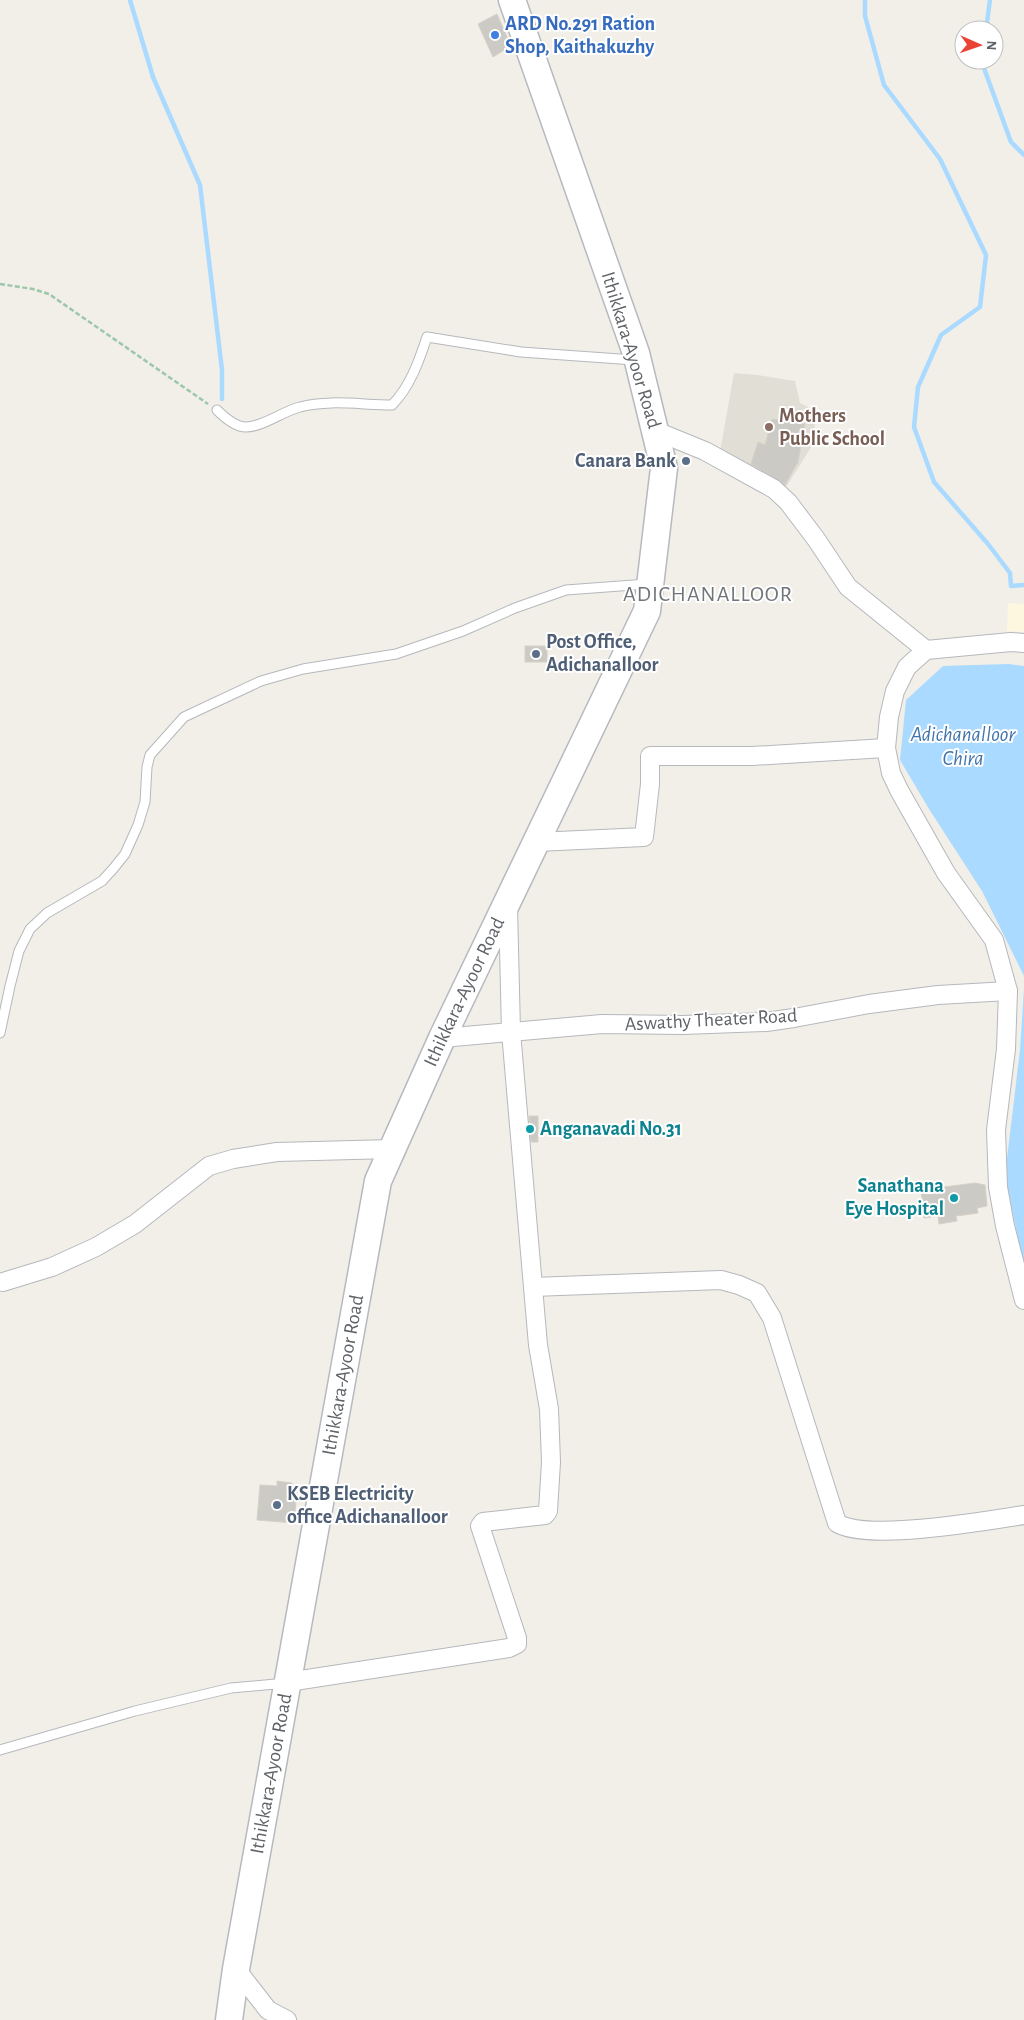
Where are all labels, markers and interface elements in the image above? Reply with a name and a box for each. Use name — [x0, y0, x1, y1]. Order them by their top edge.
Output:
place label: ARD No.291 Ration Shop, Kaithakuzhy — [505, 14, 655, 57]
north arrow — [954, 20, 1004, 70]
marker: ARD No.291 Ration Shop, Kaithakuzhy — [489, 29, 501, 41]
text: N — [984, 40, 998, 51]
street label: Ithikkara-Ayoor Road — [598, 269, 664, 431]
place label: Mothers Public School — [779, 406, 885, 449]
marker: Mothers Public School — [763, 421, 775, 433]
place label: Canara Bank — [575, 451, 676, 471]
marker: Canara Bank — [680, 455, 692, 467]
district label: ADICHANALLOOR — [623, 583, 793, 605]
place label: Post Office, Adichanalloor — [546, 632, 659, 675]
marker: Post Office, Adichanalloor — [530, 648, 542, 660]
water label: Adichanalloor Chira — [910, 724, 1016, 769]
street label: Ithikkara-Ayoor Road — [421, 914, 508, 1070]
street label: Aswathy Theater Road — [624, 1005, 798, 1035]
place label: Anganavadi No.31 — [540, 1119, 682, 1139]
marker: Anganavadi No.31 — [524, 1123, 536, 1135]
place label: Sanathana Eye Hospital — [845, 1176, 944, 1219]
marker: Sanathana Eye Hospital — [948, 1192, 960, 1204]
street label: Ithikkara-Ayoor Road — [319, 1293, 367, 1457]
place label: KSEB Electricity office Adichanalloor — [287, 1484, 448, 1527]
marker: KSEB Electricity office Adichanalloor — [271, 1499, 283, 1511]
street label: Ithikkara-Ayoor Road — [247, 1692, 295, 1856]

